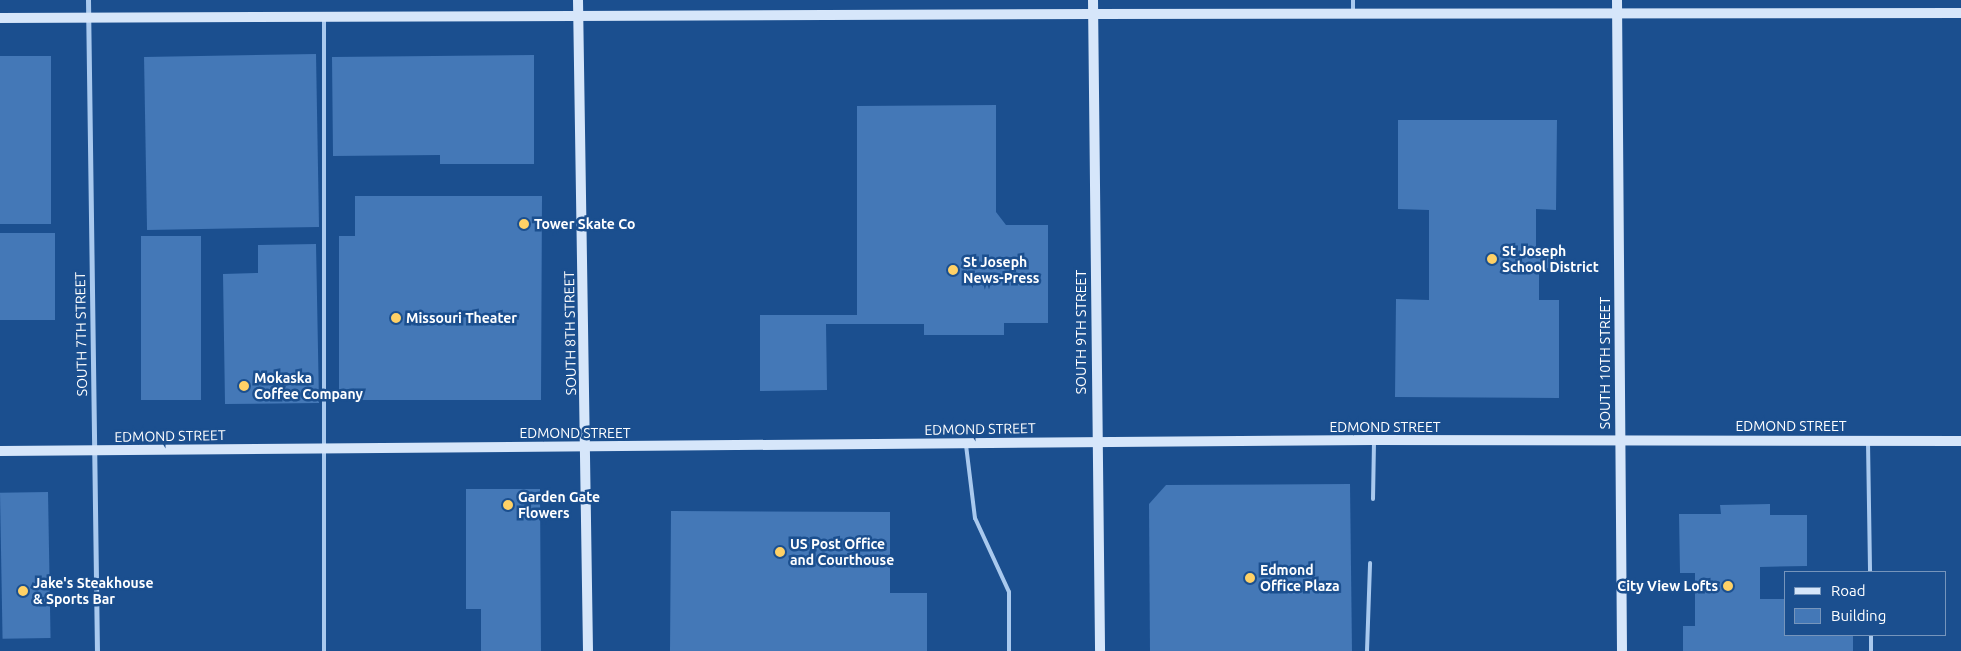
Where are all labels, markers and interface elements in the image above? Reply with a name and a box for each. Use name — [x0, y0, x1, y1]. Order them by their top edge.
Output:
place label: Tower Skate Co — [534, 216, 635, 232]
marker: Tower Skate Co — [518, 218, 530, 230]
place label: St Joseph School District — [1502, 243, 1599, 276]
marker: St Joseph School District — [1486, 253, 1498, 265]
place label: St Joseph News-Press — [963, 254, 1039, 286]
marker: St Joseph News-Press — [947, 264, 959, 276]
street label: SOUTH 9TH STREET — [1073, 270, 1089, 394]
street label: SOUTH 8TH STREET — [561, 271, 579, 395]
street label: SOUTH 7TH STREET — [72, 272, 90, 396]
street label: SOUTH 10TH STREET — [1597, 297, 1613, 429]
place label: Missouri Theater — [406, 310, 517, 326]
marker: Missouri Theater — [390, 312, 402, 324]
place label: Mokaska Coffee Company — [254, 370, 363, 402]
marker: Mokaska Coffee Company — [238, 380, 250, 392]
street label: EDMOND STREET — [1735, 418, 1847, 434]
street label: EDMOND STREET — [1329, 419, 1441, 435]
street label: EDMOND STREET — [924, 420, 1036, 438]
street label: EDMOND STREET — [519, 425, 631, 441]
street label: EDMOND STREET — [114, 427, 226, 445]
place label: Garden Gate Flowers — [518, 489, 600, 522]
marker: Garden Gate Flowers — [502, 499, 514, 511]
place label: US Post Office and Courthouse — [790, 536, 894, 568]
marker: US Post Office and Courthouse — [774, 546, 786, 558]
place label: Edmond Office Plaza — [1260, 562, 1340, 594]
legend — [1784, 571, 1946, 636]
marker: Edmond Office Plaza — [1244, 572, 1256, 584]
place label: Jake's Steakhouse & Sports Bar — [33, 575, 153, 608]
place label: City View Lofts — [1617, 578, 1718, 594]
marker: City View Lofts — [1722, 580, 1734, 592]
text: Road — [1831, 582, 1866, 599]
marker: Jake's Steakhouse & Sports Bar — [17, 585, 29, 597]
text: Building — [1831, 607, 1886, 624]

